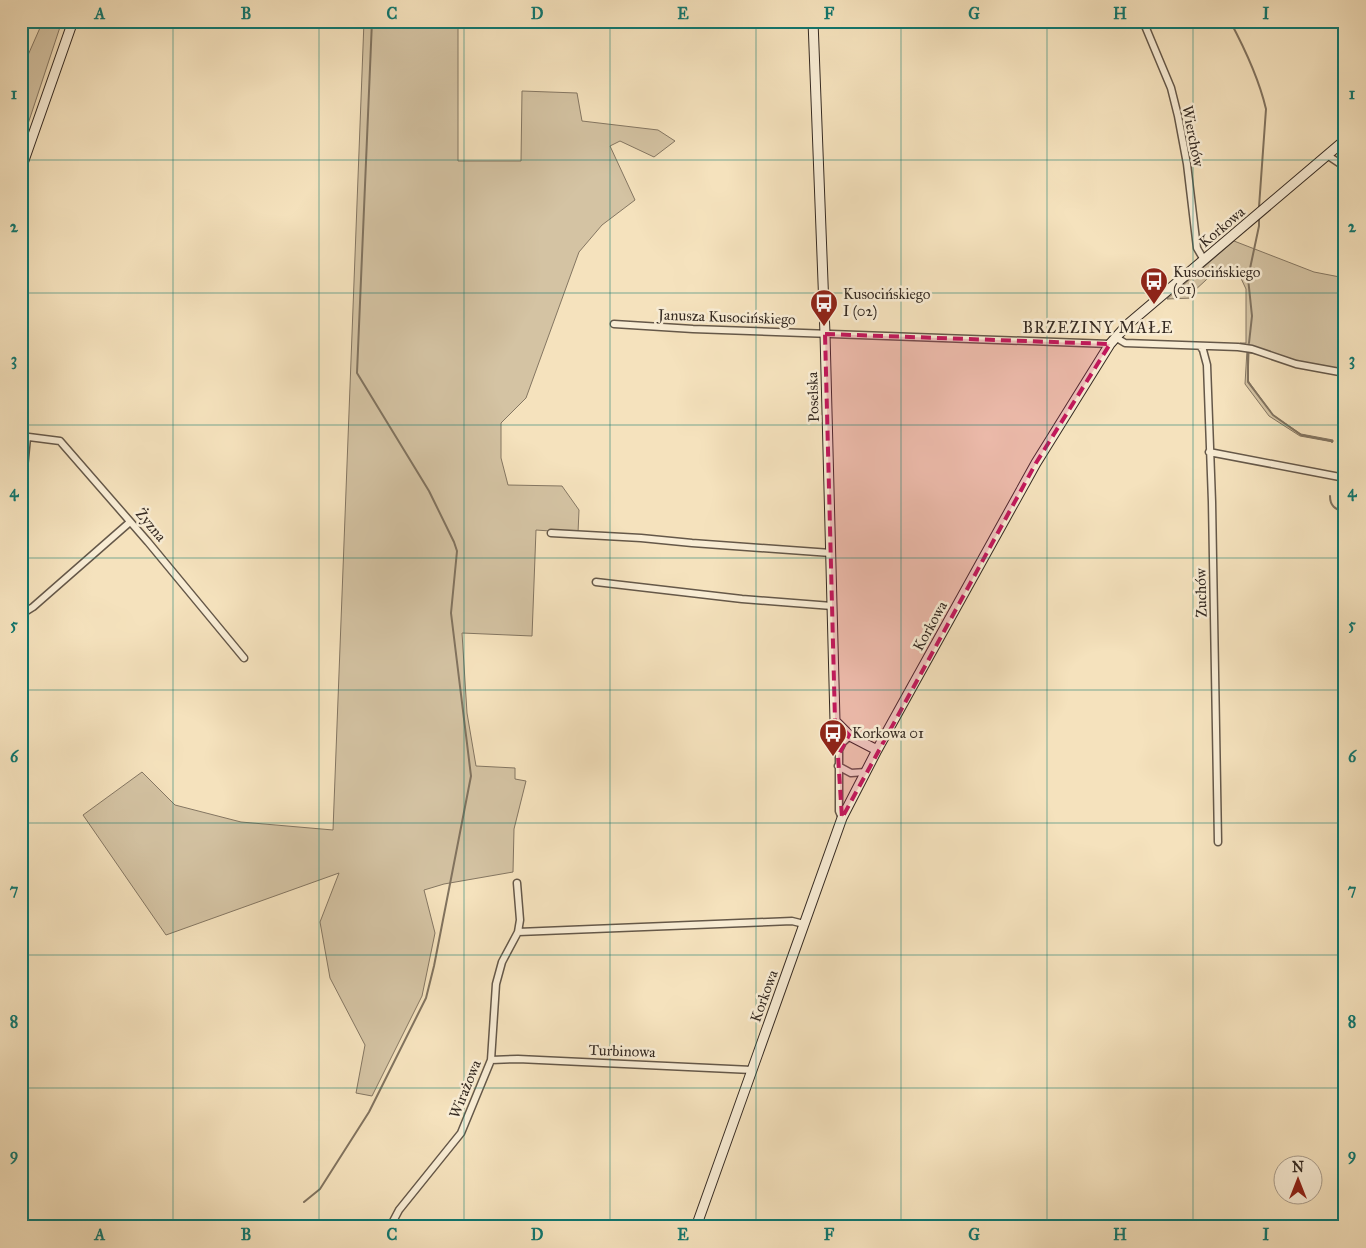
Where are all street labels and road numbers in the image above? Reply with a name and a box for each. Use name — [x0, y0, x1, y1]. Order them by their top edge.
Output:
street label: Wierchów — [1178, 104, 1208, 168]
street label: Korkowa — [1195, 202, 1249, 251]
street label: Janusza Kusocińskiego — [656, 306, 796, 329]
street label: Poselska — [803, 371, 823, 423]
street label: Żyzna — [132, 505, 170, 546]
street label: Zuchów — [1192, 568, 1210, 618]
street label: Korkowa — [909, 597, 951, 654]
street label: Korkowa — [746, 967, 782, 1025]
street label: Turbinowa — [588, 1041, 656, 1061]
street label: Wirażowa — [445, 1057, 485, 1121]

